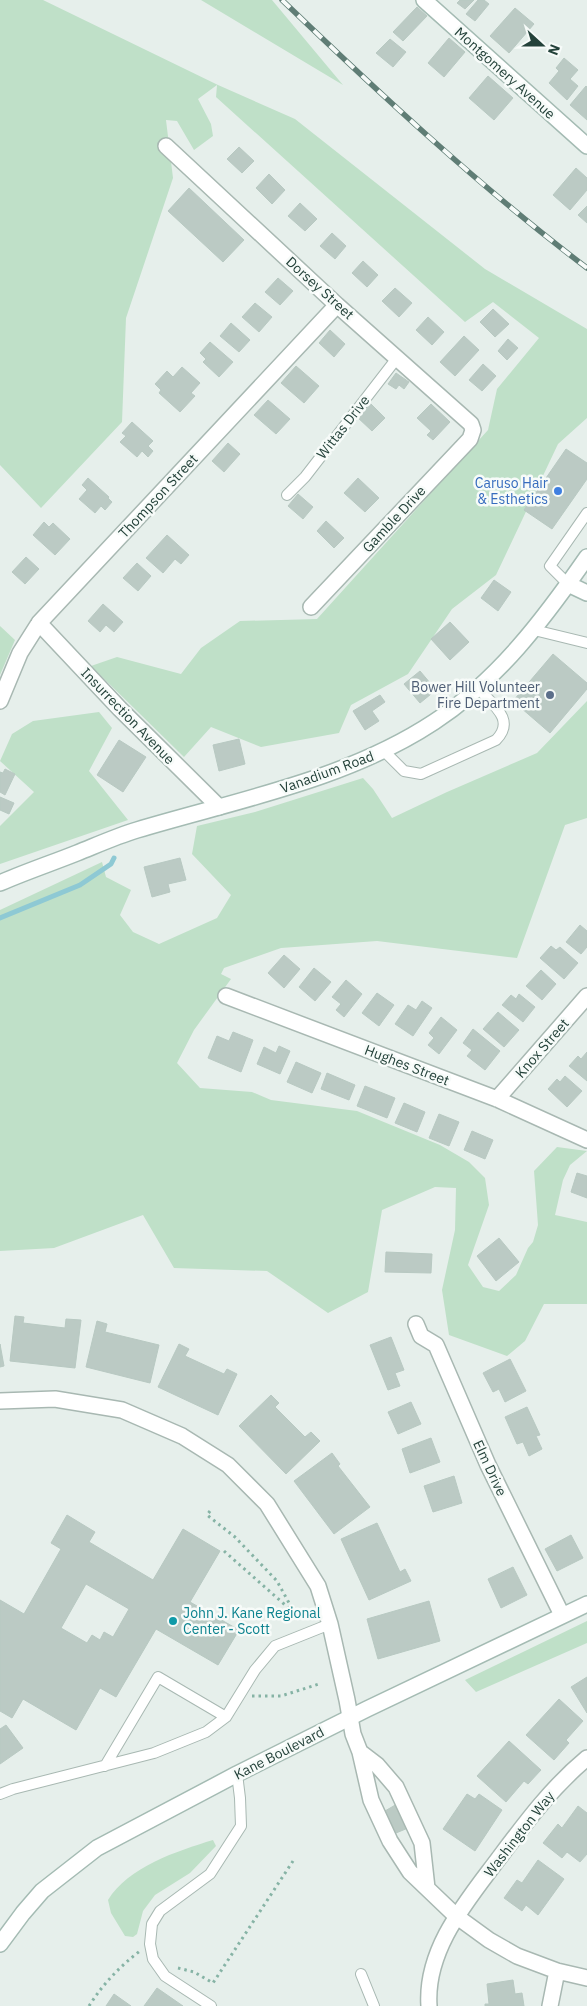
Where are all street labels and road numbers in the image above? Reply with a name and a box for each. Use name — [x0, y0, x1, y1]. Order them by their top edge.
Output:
street label: Montgomery Avenue — [451, 23, 559, 123]
street label: Dorsey Street — [282, 253, 358, 323]
street label: Wittas Drive — [313, 391, 374, 462]
street label: Thompson Street — [114, 450, 202, 542]
street label: Gamble Drive — [358, 482, 430, 556]
street label: Insurrection Avenue — [77, 664, 179, 768]
street label: Vanadium Road — [278, 747, 376, 797]
street label: Knox Street — [511, 1014, 573, 1082]
street label: Hughes Street — [362, 1041, 452, 1089]
street label: Elm Drive — [469, 1437, 511, 1499]
street label: Kane Boulevard — [231, 1723, 327, 1783]
street label: Washington Way — [480, 1787, 558, 1881]

